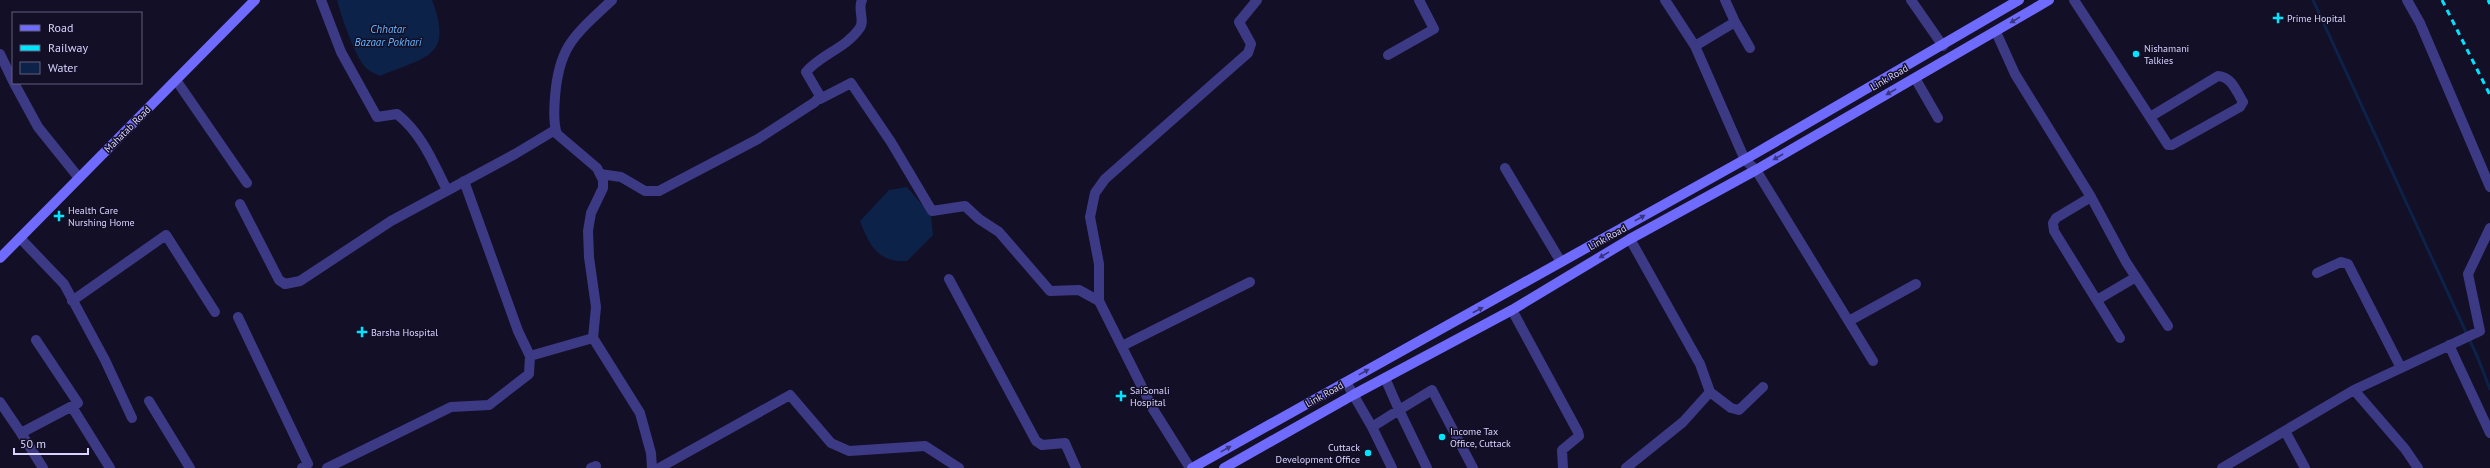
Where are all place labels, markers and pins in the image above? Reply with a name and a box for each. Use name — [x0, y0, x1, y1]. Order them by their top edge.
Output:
marker: Prime Hopital — [2272, 12, 2284, 24]
place label: Prime Hopital — [2287, 12, 2346, 25]
place label: Nishamani Talkies — [2144, 42, 2189, 67]
marker: Nishamani Talkies — [2131, 49, 2141, 59]
place label: Health Care Nurshing Home — [68, 204, 135, 229]
marker: Health Care Nurshing Home — [53, 210, 65, 222]
marker: Barsha Hospital — [356, 326, 368, 338]
place label: Barsha Hospital — [371, 326, 438, 339]
place label: SaiSonali Hospital — [1130, 384, 1170, 409]
marker: SaiSonali Hospital — [1115, 390, 1127, 402]
place label: Income Tax Office, Cuttack — [1450, 425, 1511, 450]
marker: Income Tax Office, Cuttack — [1437, 432, 1447, 442]
place label: Cuttack Development Office — [1276, 441, 1360, 466]
marker: Cuttack Development Office — [1363, 448, 1373, 458]

